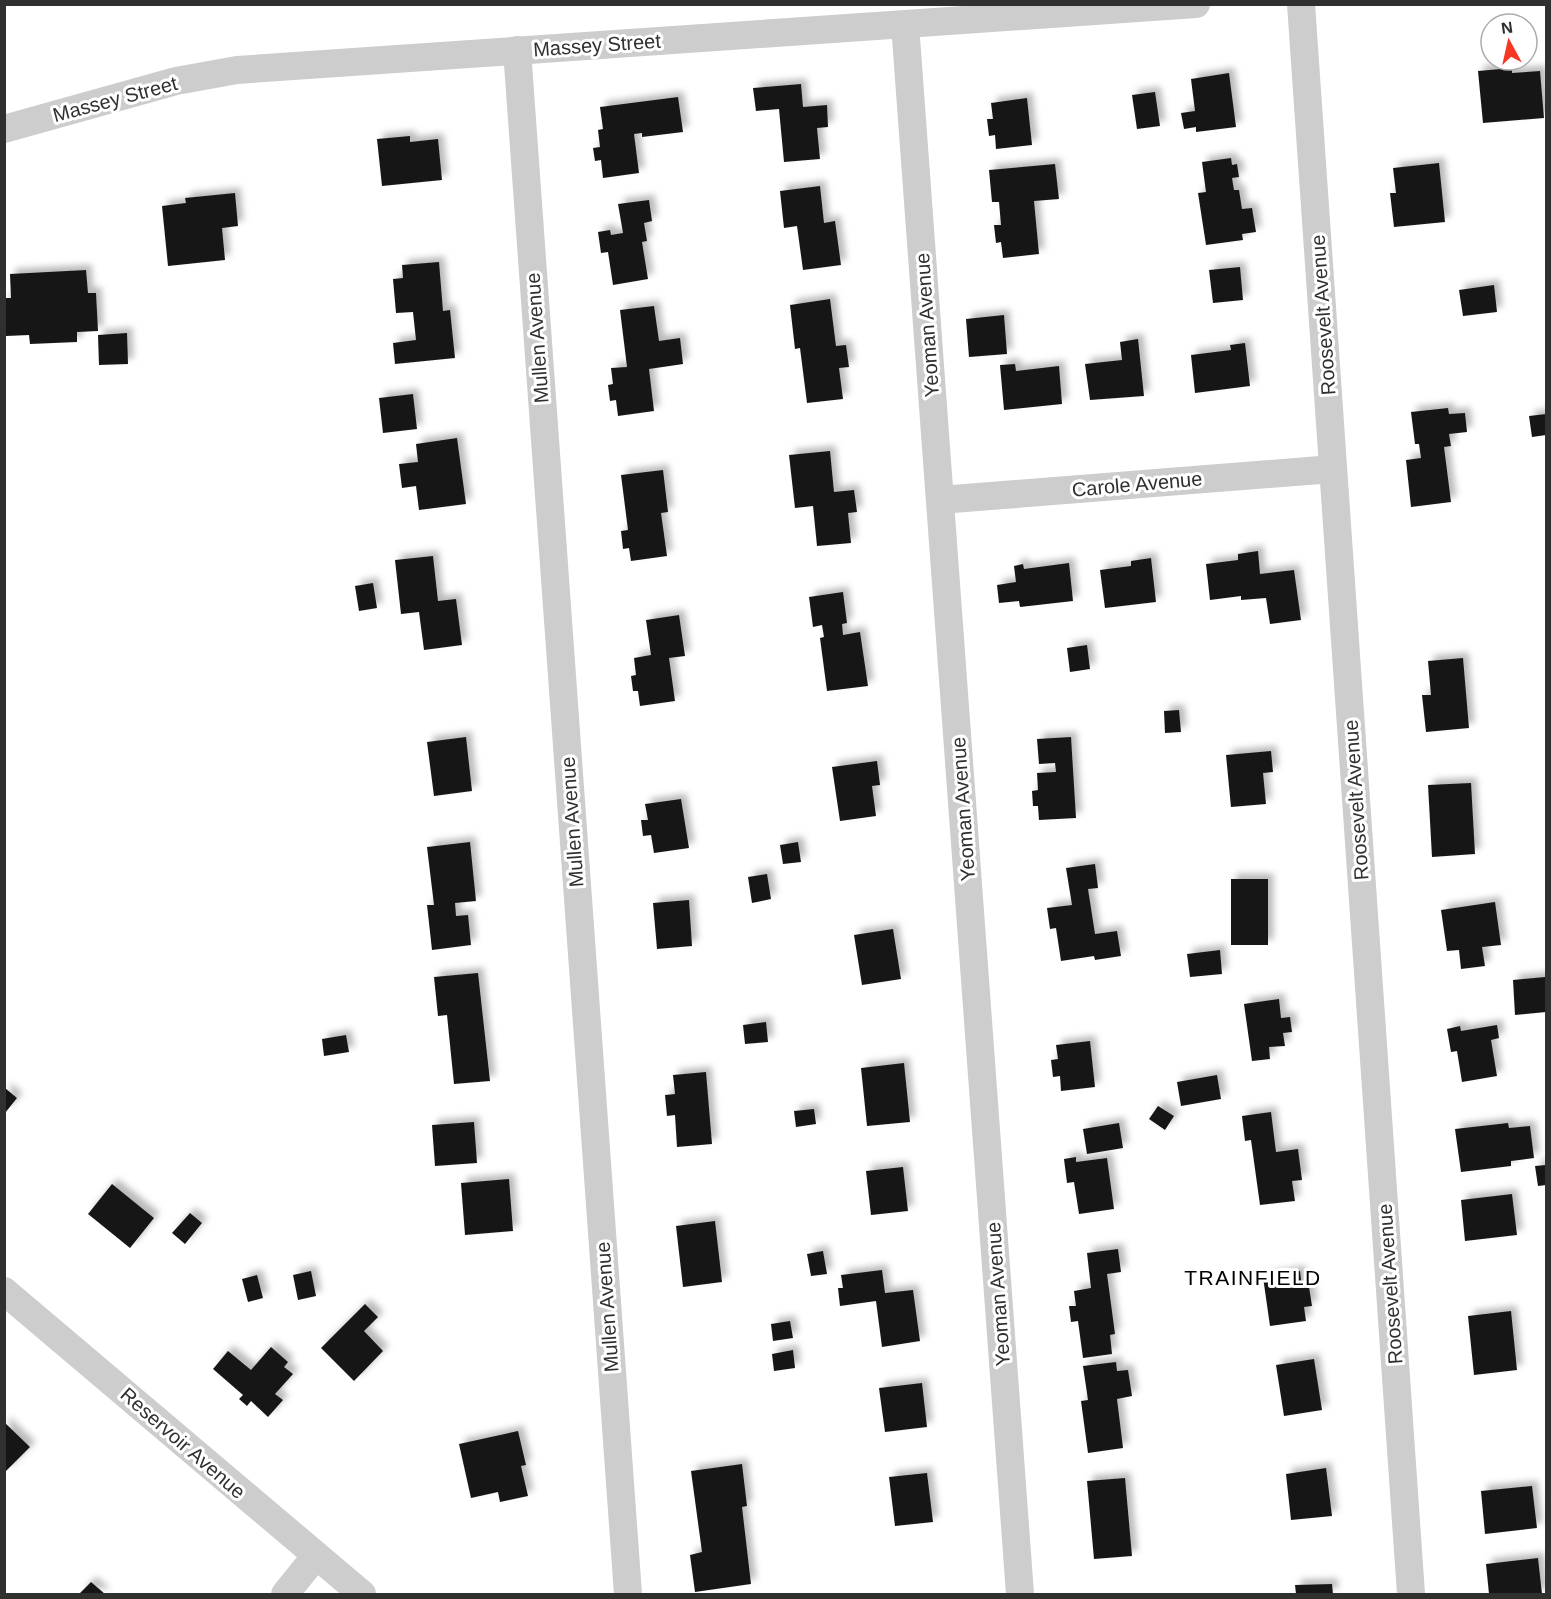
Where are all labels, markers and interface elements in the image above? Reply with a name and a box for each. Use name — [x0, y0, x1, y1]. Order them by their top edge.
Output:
north arrow — [1479, 12, 1539, 72]
text: N — [1500, 18, 1514, 37]
street label: Massey Street — [532, 30, 662, 60]
street label: Massey Street — [50, 72, 180, 126]
street label: Roosevelt Avenue — [1306, 234, 1340, 396]
street label: Yeoman Avenue — [911, 252, 943, 398]
street label: Mullen Avenue — [521, 272, 553, 404]
street label: Carole Avenue — [1071, 467, 1203, 501]
street label: Roosevelt Avenue — [1339, 719, 1373, 881]
street label: Yeoman Avenue — [947, 736, 979, 882]
street label: Mullen Avenue — [556, 756, 588, 888]
street label: Roosevelt Avenue — [1373, 1203, 1407, 1365]
street label: Yeoman Avenue — [982, 1221, 1014, 1367]
street label: Mullen Avenue — [591, 1241, 623, 1373]
district label: TRAINFIELD — [1184, 1266, 1322, 1289]
street label: Reservoir Avenue — [116, 1383, 250, 1503]

